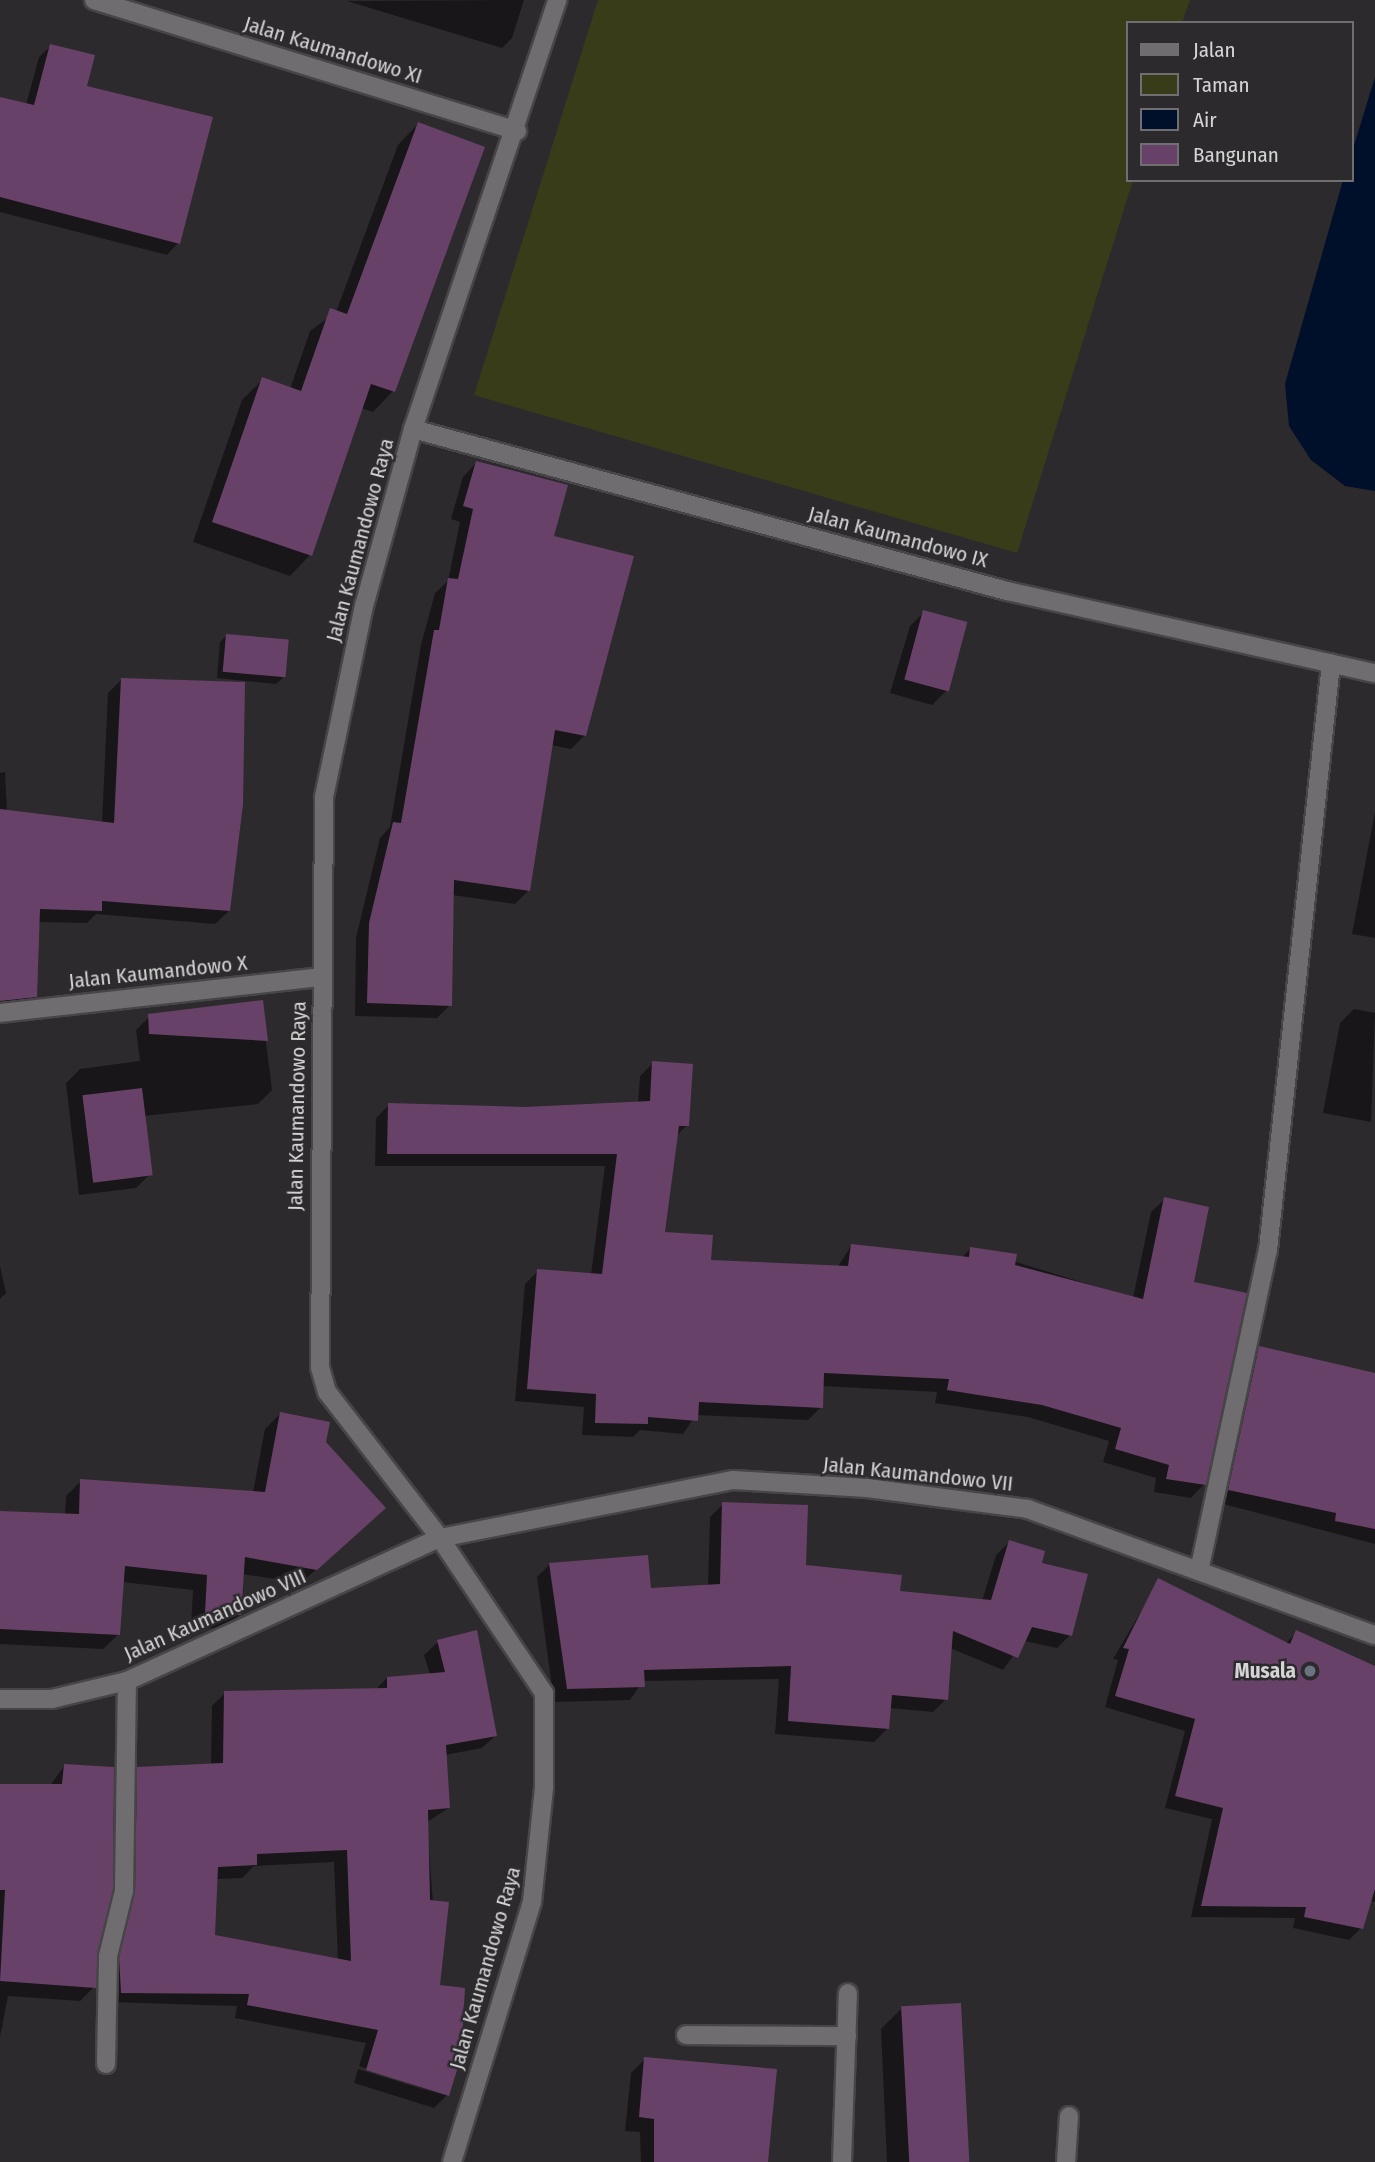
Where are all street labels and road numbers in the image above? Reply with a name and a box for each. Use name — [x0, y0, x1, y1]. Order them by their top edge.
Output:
street label: Jalan Kaumandowo XI — [241, 11, 425, 89]
street label: Jalan Kaumandowo Raya — [321, 435, 399, 645]
street label: Jalan Kaumandowo IX — [805, 501, 991, 573]
street label: Jalan Kaumandowo X — [67, 950, 249, 994]
street label: Jalan Kaumandowo Raya — [283, 1001, 311, 1211]
street label: Jalan Kaumandowo VII — [822, 1451, 1014, 1497]
street label: Jalan Kaumandowo VIII — [120, 1564, 310, 1666]
street label: Jalan Kaumandowo Raya — [444, 1864, 526, 2072]

